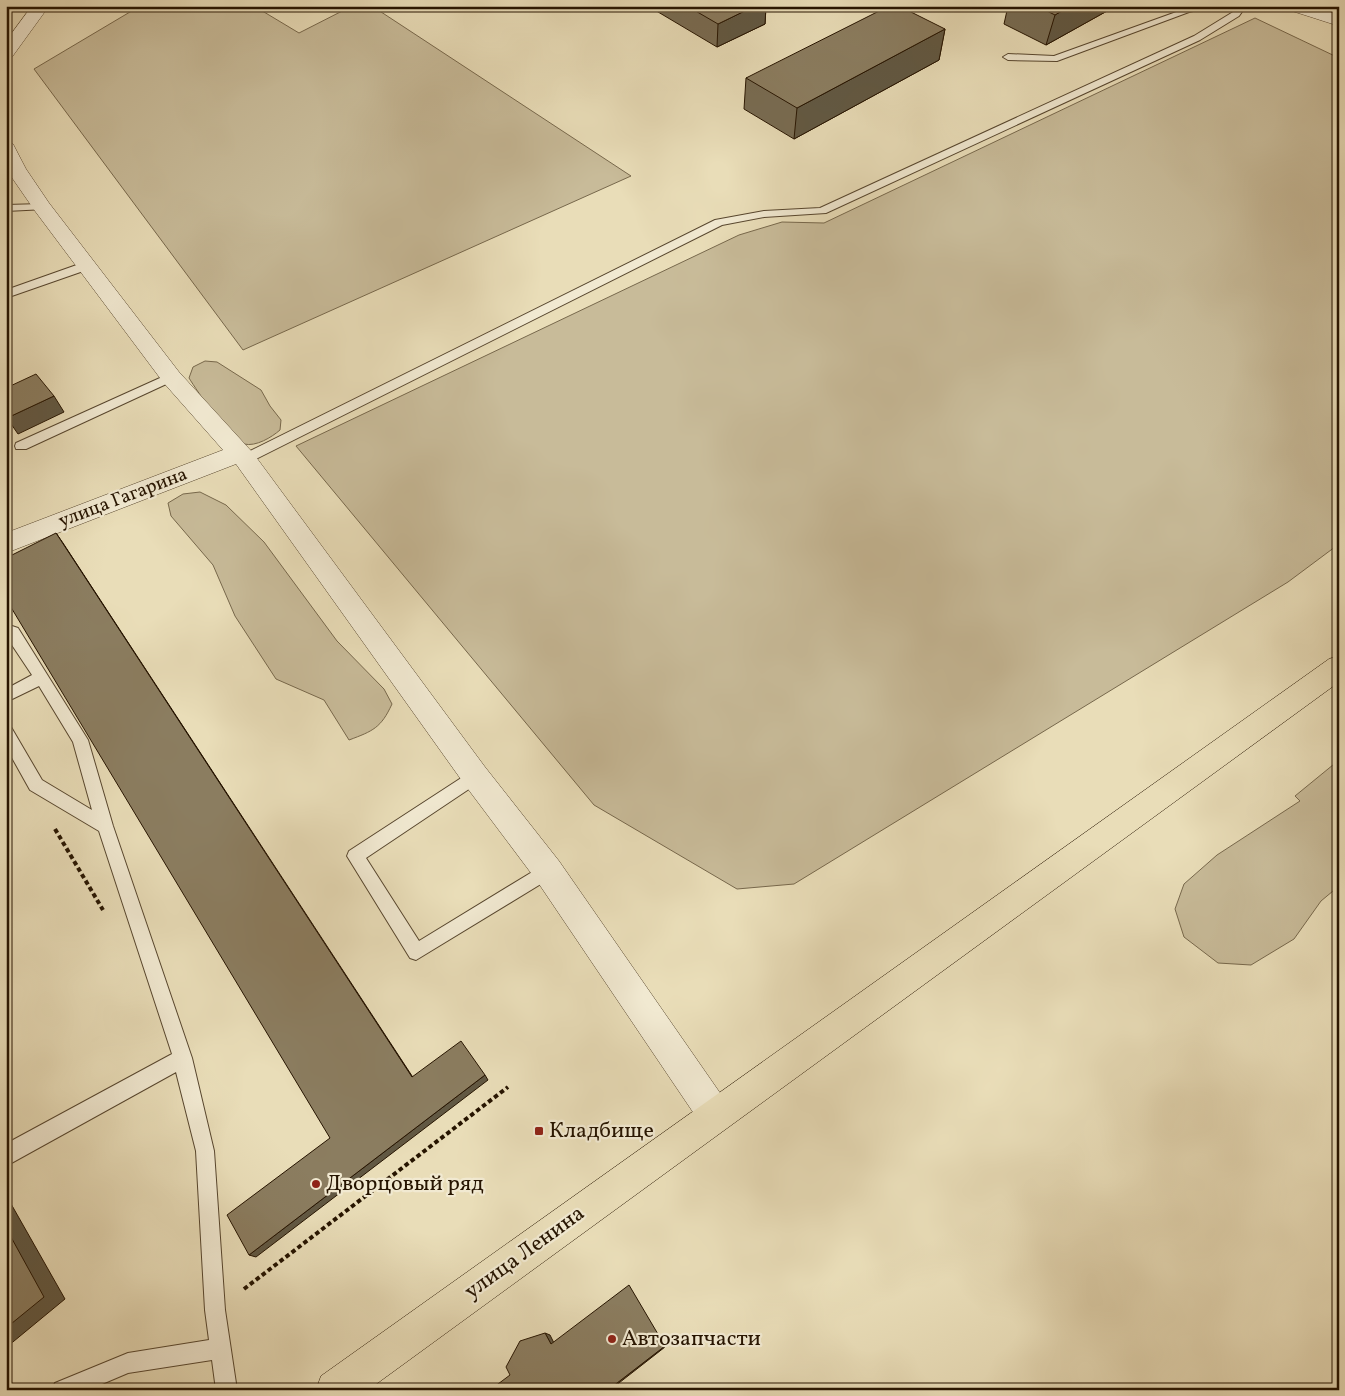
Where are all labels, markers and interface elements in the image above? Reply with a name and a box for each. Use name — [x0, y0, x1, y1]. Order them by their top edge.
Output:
street label: улица Гагарина — [55, 461, 191, 535]
place label: Кладбище — [549, 1116, 654, 1147]
marker: Кладбище — [533, 1125, 545, 1137]
place label: Дворцовый ряд — [326, 1169, 484, 1200]
marker: Дворцовый ряд — [310, 1178, 322, 1190]
street label: улица Ленина — [458, 1199, 592, 1307]
place label: Автозапчасти — [622, 1324, 761, 1355]
marker: Автозапчасти — [606, 1333, 618, 1345]

